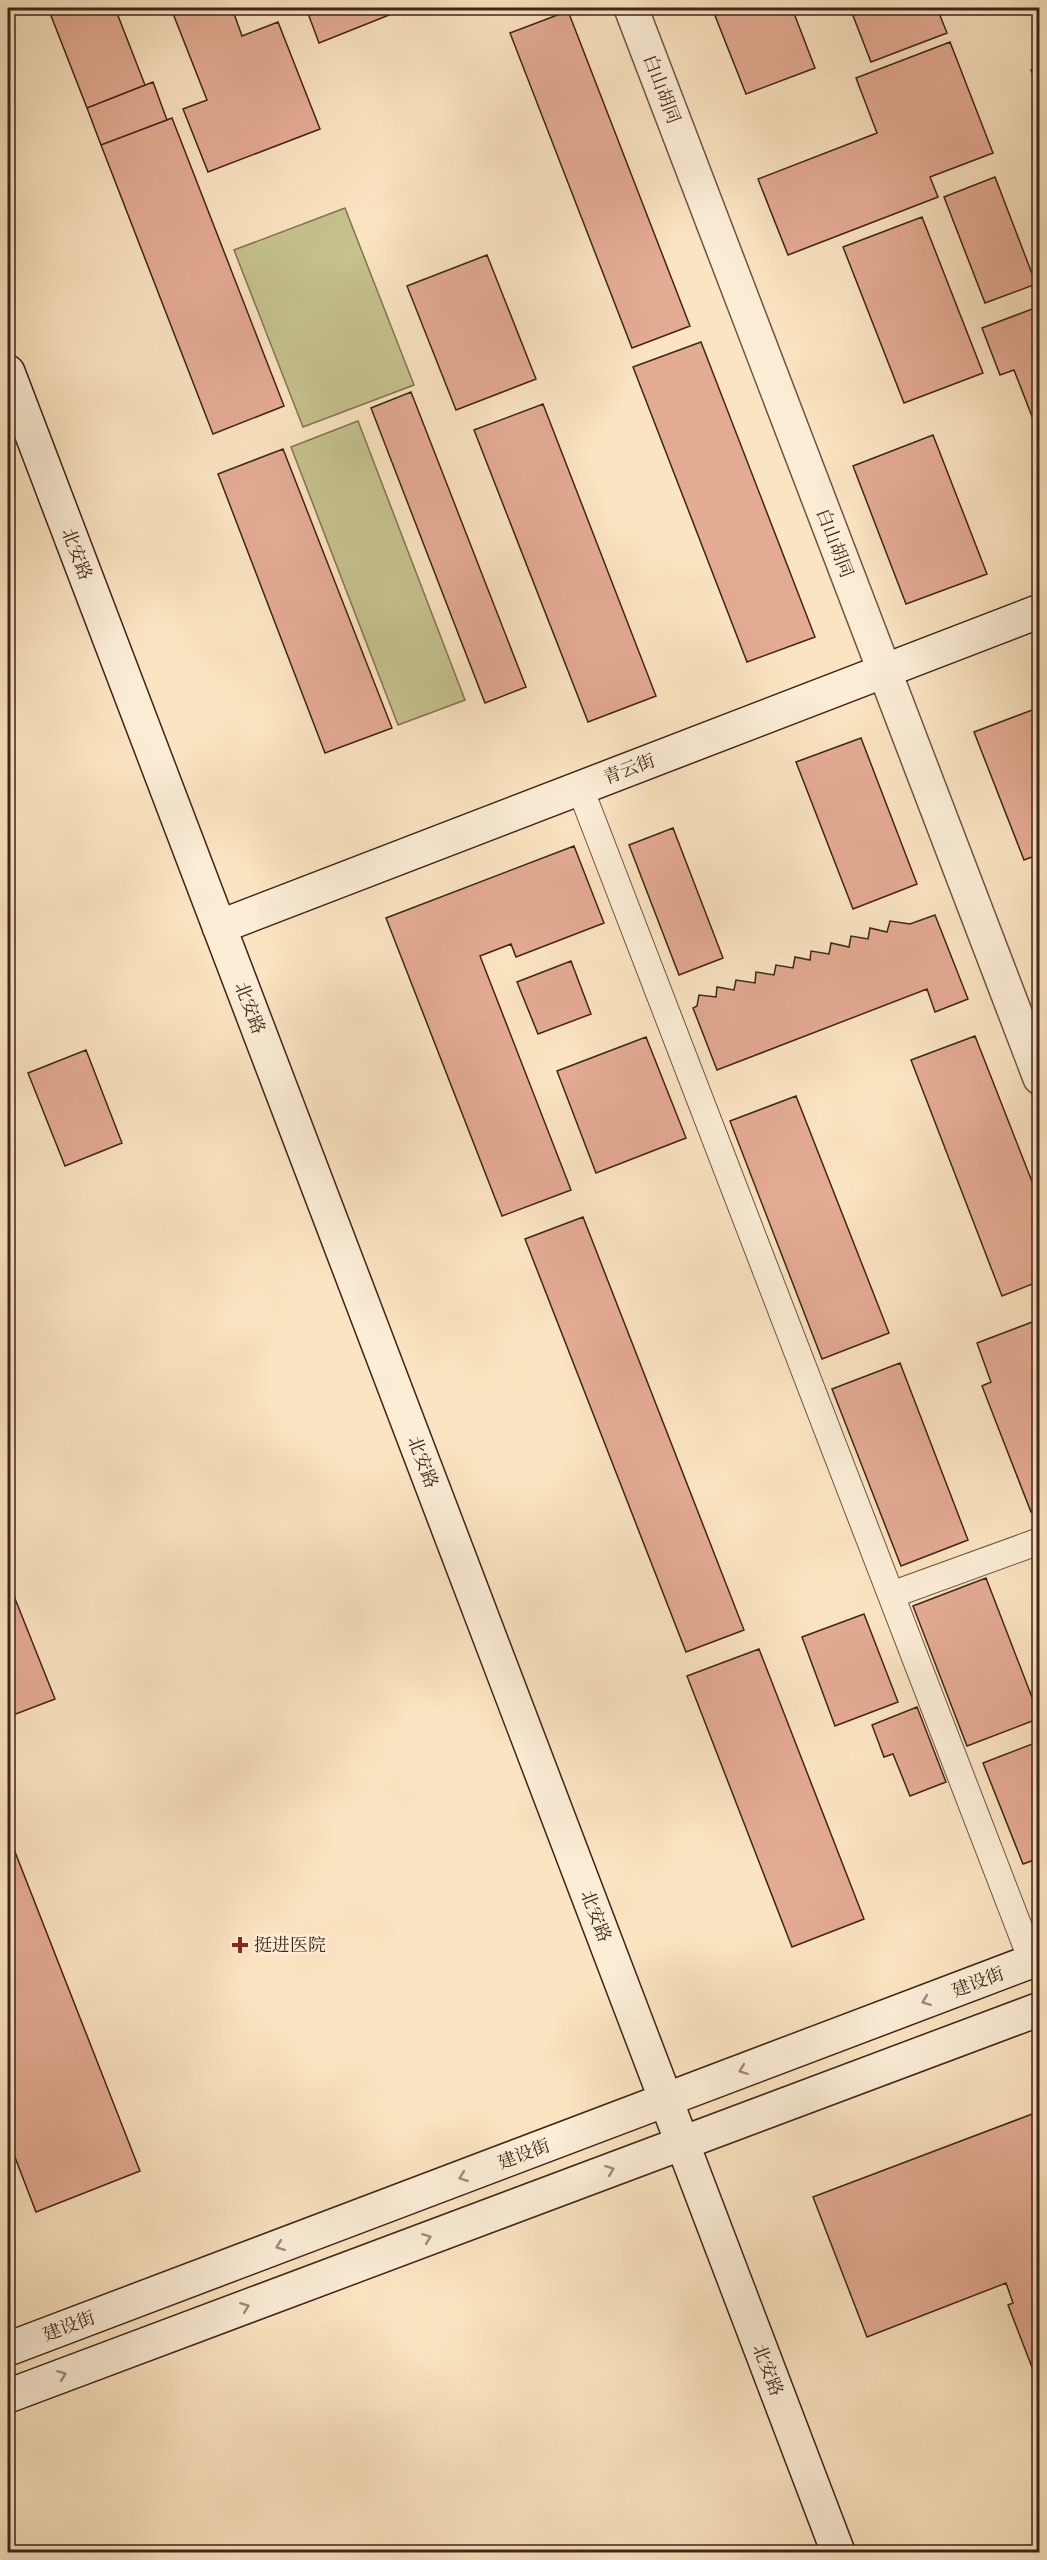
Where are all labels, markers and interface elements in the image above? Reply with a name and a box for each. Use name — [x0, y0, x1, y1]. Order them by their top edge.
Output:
street label: 白山胡同 — [639, 52, 684, 127]
street label: 白山胡同 — [812, 506, 857, 581]
street label: 北安路 — [57, 525, 96, 583]
street label: 青云街 — [600, 750, 658, 789]
street label: 北安路 — [230, 979, 269, 1037]
street label: 北安路 — [403, 1433, 442, 1491]
street label: 北安路 — [576, 1887, 615, 1945]
place label: 挺进医院 — [254, 1935, 326, 1956]
marker: 挺进医院 — [231, 1936, 249, 1954]
street label: 建设街 — [949, 1963, 1007, 2002]
one-way arrow — [921, 1994, 932, 2007]
one-way arrow — [739, 2063, 749, 2076]
street label: 建设街 — [495, 2135, 553, 2174]
one-way arrow — [604, 2164, 615, 2177]
one-way arrow — [458, 2169, 469, 2182]
one-way arrow — [421, 2233, 432, 2245]
one-way arrow — [276, 2238, 286, 2251]
one-way arrow — [239, 2301, 250, 2314]
street label: 建设街 — [40, 2307, 98, 2346]
street label: 北安路 — [748, 2341, 787, 2399]
one-way arrow — [56, 2370, 67, 2382]

